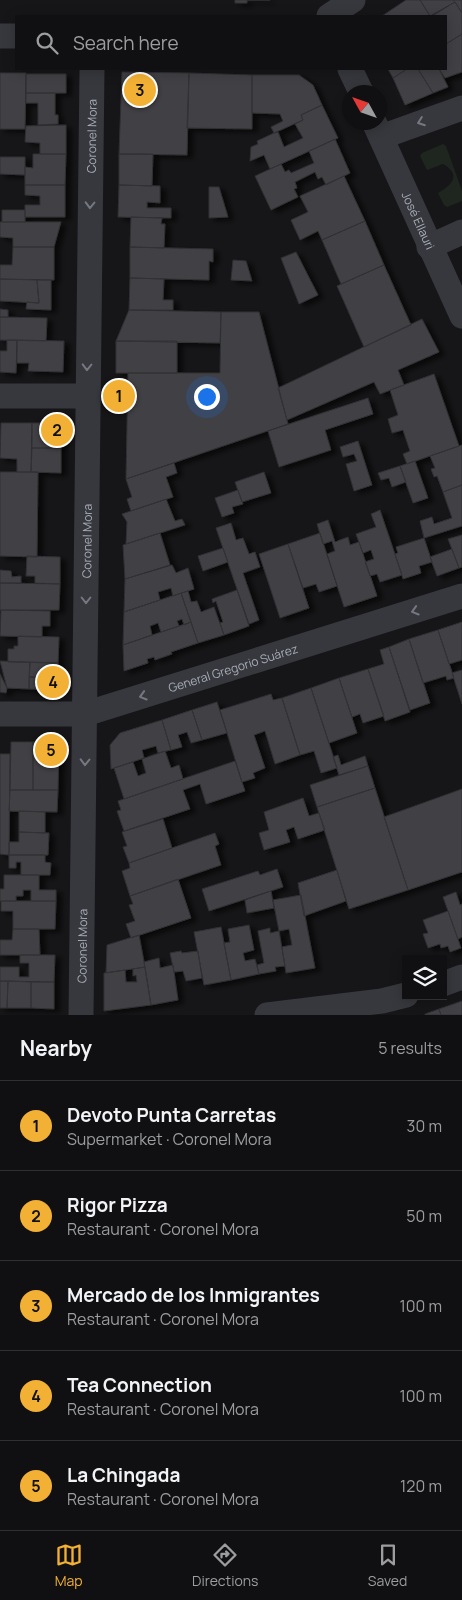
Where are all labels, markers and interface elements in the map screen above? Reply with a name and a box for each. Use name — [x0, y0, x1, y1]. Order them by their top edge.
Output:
search box — [15, 15, 447, 70]
icon: search — [33, 29, 61, 57]
text: Search here — [73, 30, 179, 56]
pin: 3 — [124, 71, 156, 109]
north arrow — [342, 85, 387, 130]
street label: Coronel Mora — [82, 99, 100, 173]
one-way arrow — [418, 116, 426, 126]
street label: José Ellauri — [398, 189, 439, 252]
one-way arrow — [85, 202, 95, 209]
one-way arrow — [82, 364, 93, 372]
pin: 1 — [103, 377, 135, 415]
your location — [194, 384, 220, 410]
pin: 2 — [41, 411, 73, 449]
street label: Coronel Mora — [78, 504, 95, 578]
one-way arrow — [81, 596, 91, 604]
one-way arrow — [412, 605, 420, 615]
street label: General Gregorio Suárez — [166, 639, 300, 696]
pin: 4 — [37, 663, 69, 701]
one-way arrow — [140, 690, 148, 700]
pin: 5 — [35, 731, 67, 769]
one-way arrow — [80, 759, 90, 767]
street label: Coronel Mora — [73, 909, 91, 983]
map controls — [402, 955, 447, 1000]
button: layers — [402, 955, 447, 1000]
text: Nearby — [20, 1034, 92, 1062]
text: 5 results — [378, 1037, 442, 1059]
text: Devoto Punta Carretas — [67, 1102, 276, 1128]
text: 1 — [32, 1115, 40, 1137]
text: 30 m — [407, 1115, 442, 1137]
text: Supermarket · Coronel Mora — [67, 1128, 272, 1150]
text: Rigor Pizza — [67, 1192, 168, 1218]
text: 2 — [31, 1205, 41, 1227]
text: 50 m — [406, 1205, 442, 1227]
text: Restaurant · Coronel Mora — [67, 1218, 259, 1240]
text: Mercado de los Inmigrantes — [67, 1282, 320, 1308]
text: 3 — [31, 1295, 41, 1317]
text: 100 m — [399, 1295, 442, 1317]
text: Restaurant · Coronel Mora — [67, 1308, 259, 1330]
text: Tea Connection — [67, 1372, 212, 1398]
text: 4 — [31, 1385, 41, 1407]
text: 100 m — [399, 1385, 442, 1407]
text: Restaurant · Coronel Mora — [67, 1398, 259, 1420]
text: La Chingada — [67, 1462, 180, 1488]
text: 5 — [31, 1475, 41, 1497]
text: 120 m — [400, 1475, 442, 1497]
text: Restaurant · Coronel Mora — [67, 1488, 259, 1510]
tab: Map — [55, 1541, 83, 1590]
tab: Directions — [192, 1541, 258, 1590]
tab: Saved — [368, 1541, 407, 1590]

